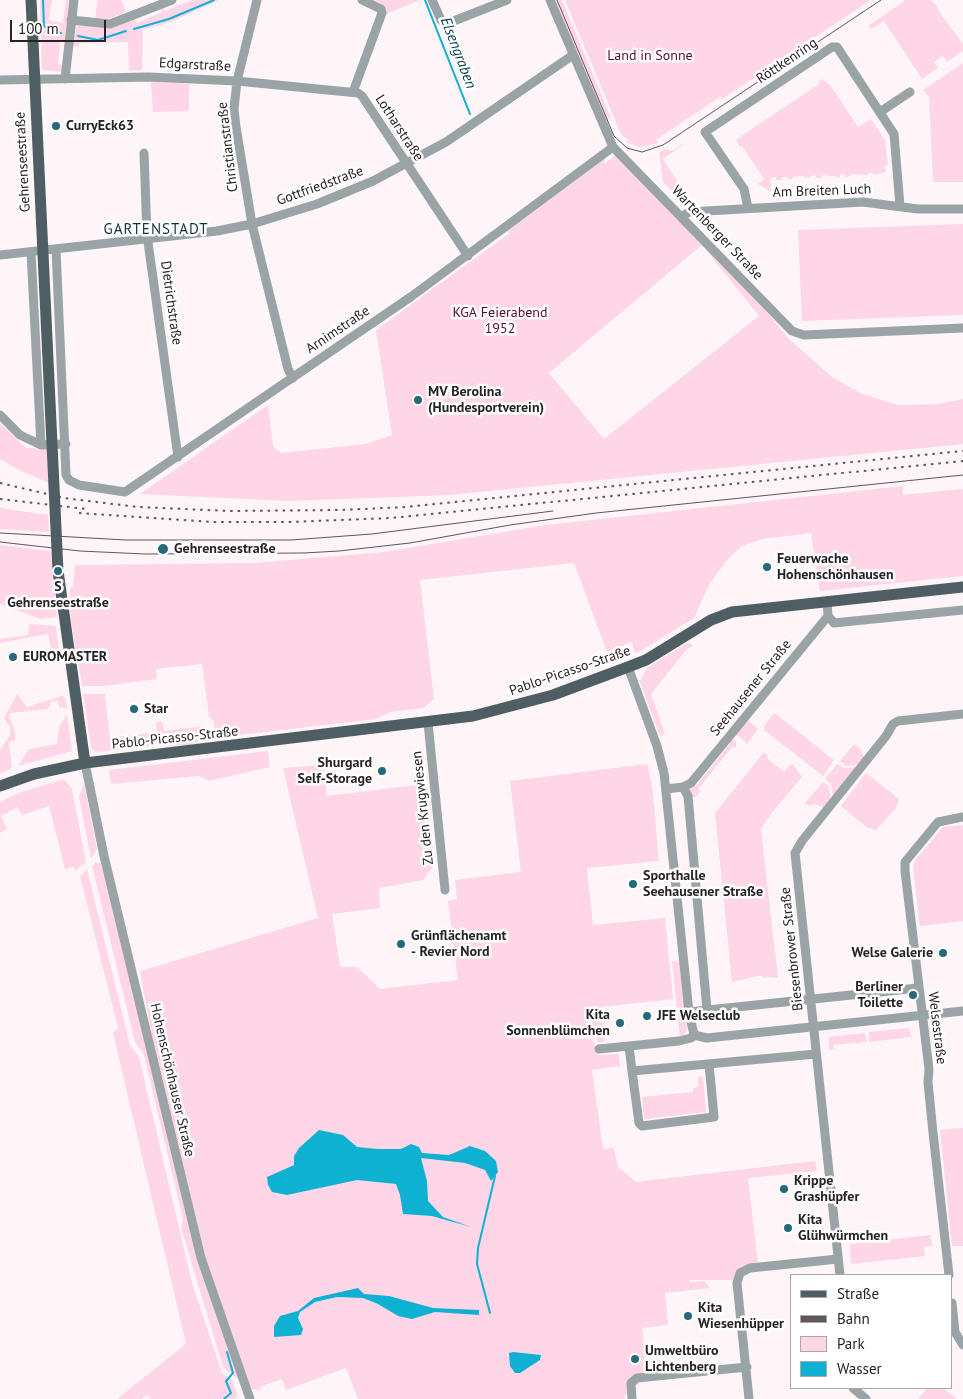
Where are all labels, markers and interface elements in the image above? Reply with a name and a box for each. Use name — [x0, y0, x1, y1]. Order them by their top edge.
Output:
scale bar — [12, 10, 109, 42]
water label: Elsengraben — [436, 15, 480, 91]
text: 100 m — [18, 19, 59, 38]
street label: Röttkenring — [753, 35, 821, 87]
park label: Land in Sonne — [607, 48, 693, 64]
street label: Edgarstraße — [159, 55, 231, 75]
street label: Lotharstraße — [371, 92, 427, 164]
street label: Christianstraße — [214, 101, 242, 193]
street label: Gehrenseestraße — [12, 111, 34, 213]
place label: CurryEck63 — [66, 118, 134, 134]
marker: CurryEck63 — [50, 120, 62, 132]
street label: Gottfriedstraße — [274, 163, 366, 209]
street label: Am Breiten Luch — [772, 181, 872, 201]
street label: Wartenberger Straße — [668, 182, 766, 284]
district label: GARTENSTADT — [102, 221, 210, 239]
street label: Dietrichstraße — [157, 260, 185, 346]
street label: Arnimstraße — [303, 302, 373, 358]
park label: KGA Feierabend 1952 — [452, 305, 548, 338]
place label: MV Berolina (Hundesportverein) — [428, 384, 544, 417]
marker: MV Berolina (Hundesportverein) — [412, 394, 424, 406]
place label: Gehrenseestraße — [174, 541, 276, 557]
marker: Gehrenseestraße — [156, 542, 170, 556]
place label: Feuerwache Hohenschönhausen — [777, 551, 894, 584]
marker: Feuerwache Hohenschönhausen — [761, 561, 773, 573]
marker: S Gehrenseestraße — [52, 565, 64, 577]
place label: S Gehrenseestraße — [7, 579, 109, 612]
street label: Seehausener Straße — [707, 636, 795, 740]
street label: Pablo-Picasso-Straße — [507, 642, 633, 700]
place label: EUROMASTER — [23, 649, 107, 665]
marker: EUROMASTER — [7, 651, 19, 663]
place label: Star — [144, 701, 168, 717]
marker: Star — [128, 703, 140, 715]
street label: Pablo-Picasso-Straße — [111, 723, 239, 753]
street label: Zu den Krugwiesen — [409, 750, 437, 866]
place label: Shurgard Self-Storage — [298, 755, 372, 788]
marker: Shurgard Self-Storage — [376, 765, 388, 777]
place label: Sporthalle Seehausener Straße — [643, 868, 763, 900]
marker: Sporthalle Seehausener Straße — [627, 878, 639, 890]
street label: Biesenbrower Straße — [777, 886, 807, 1012]
place label: Grünflächenamt - Revier Nord — [411, 928, 506, 960]
marker: Grünflächenamt - Revier Nord — [395, 938, 407, 950]
place label: Welse Galerie — [851, 945, 933, 961]
marker: Welse Galerie — [937, 947, 949, 959]
place label: Berliner Toilette — [855, 979, 903, 1012]
marker: Berliner Toilette — [907, 989, 919, 1001]
street label: Welsestraße — [924, 991, 950, 1065]
street label: Hohenschönhauser Straße — [146, 1001, 198, 1159]
place label: Kita Sonnenblümchen — [506, 1007, 610, 1040]
place label: JFE Welseclub — [657, 1008, 740, 1024]
marker: JFE Welseclub — [641, 1010, 653, 1022]
marker: Kita Sonnenblümchen — [614, 1017, 626, 1029]
place label: Krippe Grashüpfer — [794, 1173, 859, 1206]
marker: Krippe Grashüpfer — [778, 1183, 790, 1195]
place label: Kita Glühwürmchen — [798, 1212, 888, 1244]
marker: Kita Glühwürmchen — [782, 1222, 794, 1234]
legend — [790, 1274, 953, 1389]
text: Straße — [837, 1284, 879, 1303]
place label: Kita Wiesenhüpper — [698, 1300, 784, 1332]
text: Bahn — [837, 1309, 870, 1328]
marker: Kita Wiesenhüpper — [682, 1310, 694, 1322]
text: Park — [837, 1334, 865, 1353]
place label: Umweltbüro Lichtenberg — [645, 1343, 719, 1375]
marker: Umweltbüro Lichtenberg — [629, 1353, 641, 1365]
text: Wasser — [837, 1359, 882, 1378]

